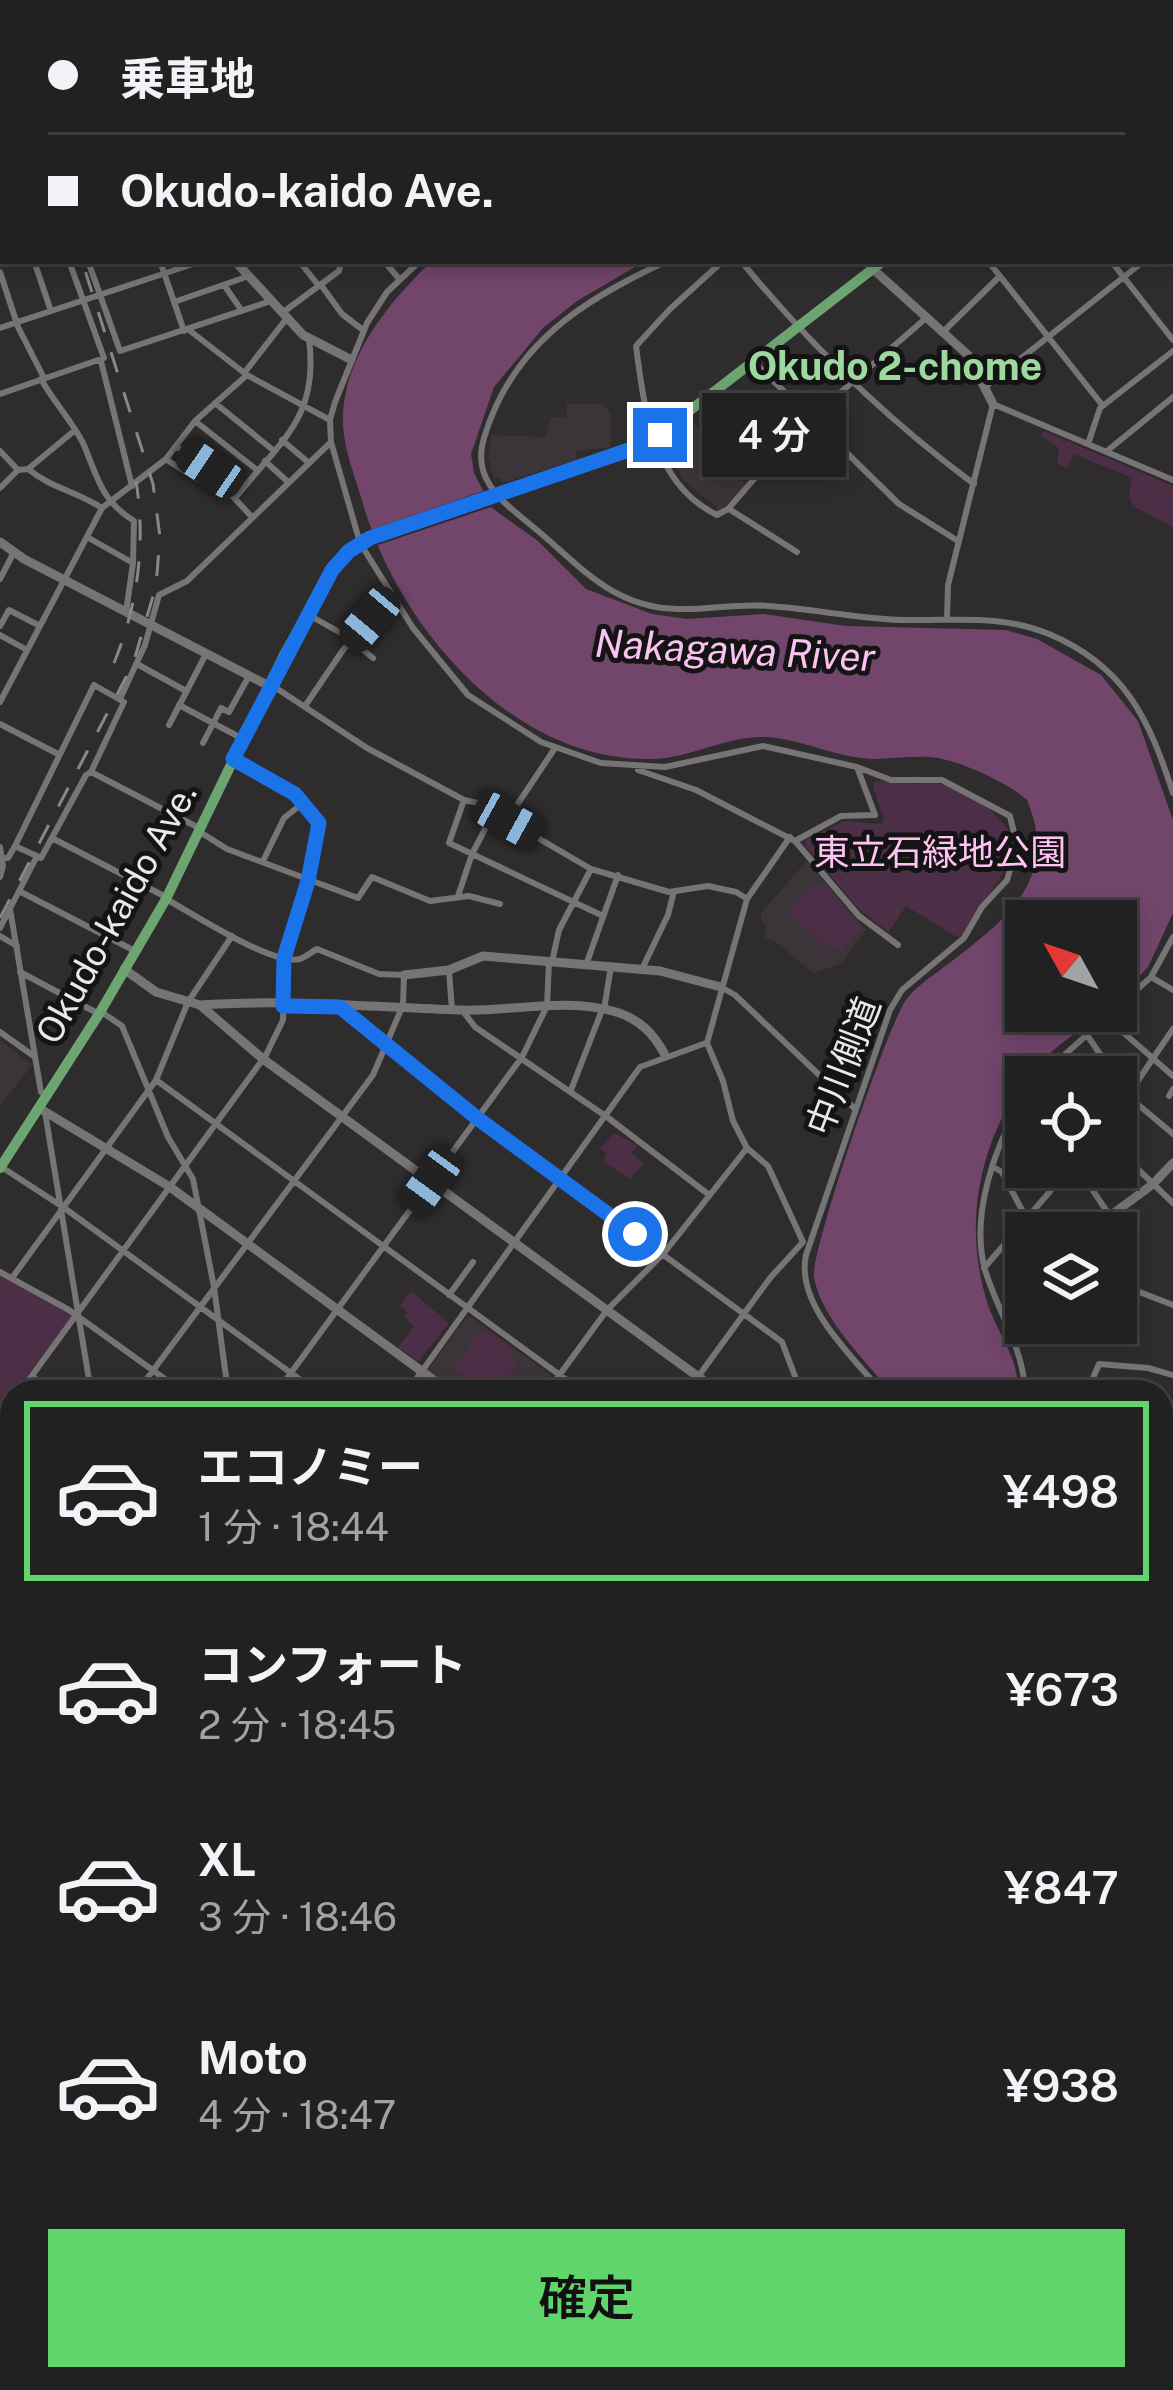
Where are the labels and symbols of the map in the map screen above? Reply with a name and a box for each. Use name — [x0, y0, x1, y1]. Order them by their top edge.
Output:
district label: Okudo 2-chome — [748, 343, 1042, 389]
callout: 4 分 — [702, 393, 846, 477]
route end — [633, 408, 687, 462]
car — [170, 434, 250, 504]
car — [333, 580, 407, 658]
water label: Nakagawa River — [594, 620, 877, 680]
street label: Okudo-kaido Ave. — [27, 775, 205, 1051]
car — [468, 787, 548, 853]
park label: 東立石緑地公園 — [814, 831, 1066, 873]
north arrow — [1005, 900, 1137, 1032]
street label: 中川側道 — [798, 991, 888, 1141]
car — [395, 1141, 467, 1221]
route start — [608, 1207, 662, 1261]

